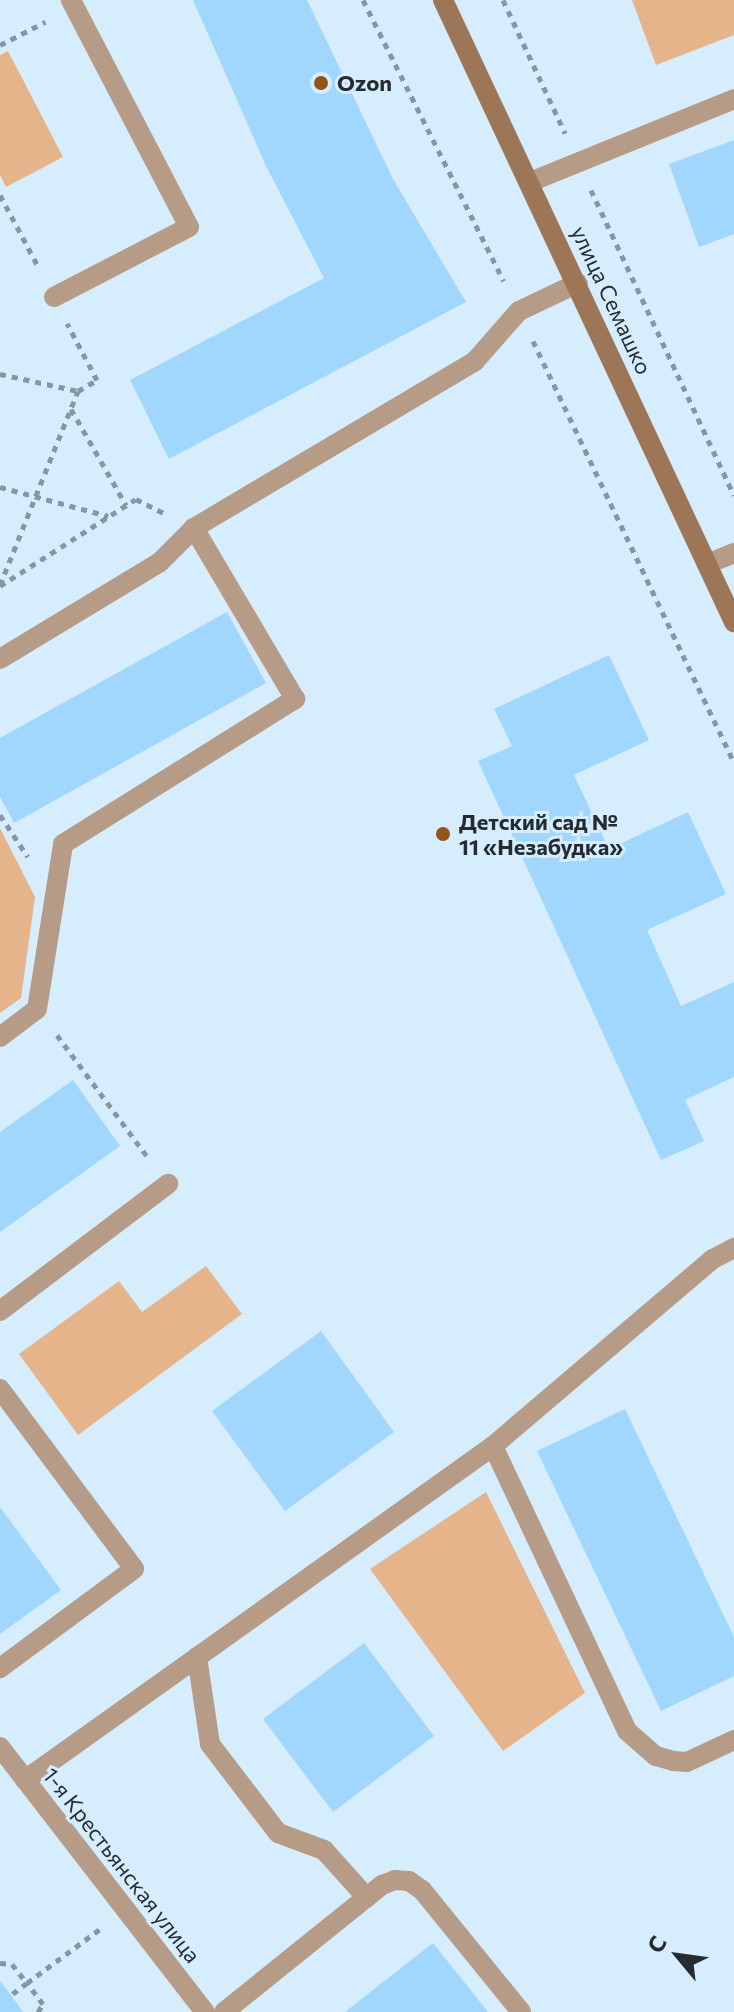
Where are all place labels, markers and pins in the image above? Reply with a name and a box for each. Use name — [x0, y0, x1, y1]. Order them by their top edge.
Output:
place label: Ozon — [337, 70, 392, 96]
marker: Ozon — [312, 74, 330, 92]
place label: Детский сад № 11 «Незабудка» — [459, 808, 623, 860]
marker: Детский сад № 11 «Незабудка» — [434, 825, 452, 843]

